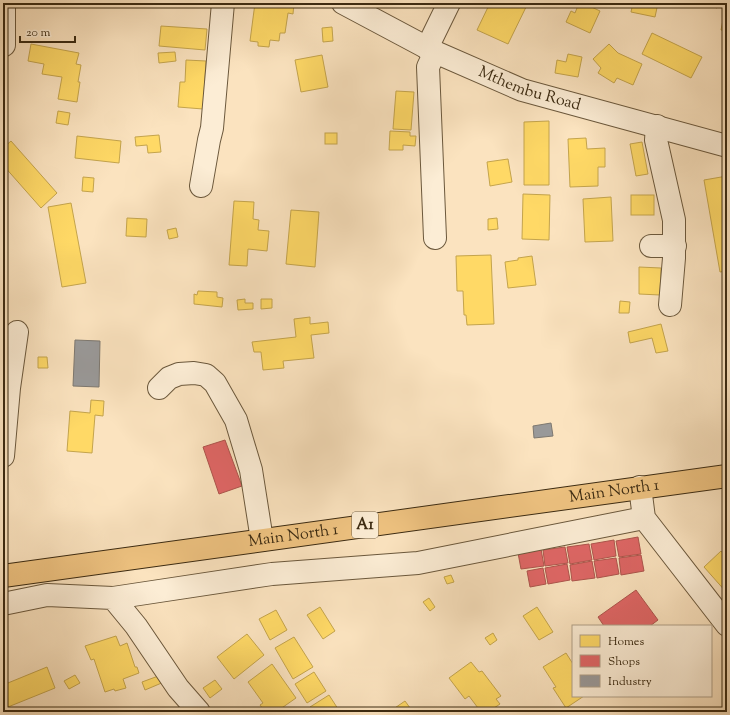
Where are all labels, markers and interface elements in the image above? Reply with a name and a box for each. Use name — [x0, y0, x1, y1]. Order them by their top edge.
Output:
scale bar — [20, 18, 75, 44]
text: 20 m — [26, 24, 51, 42]
street label: Mthembu Road — [475, 61, 583, 117]
street label: Main North 1 — [568, 474, 661, 509]
road number: A1 — [352, 512, 378, 538]
street label: Main North 1 — [247, 518, 340, 554]
legend — [572, 625, 712, 697]
text: Homes — [608, 633, 644, 651]
text: Shops — [608, 653, 640, 671]
text: Industry — [608, 673, 652, 691]

